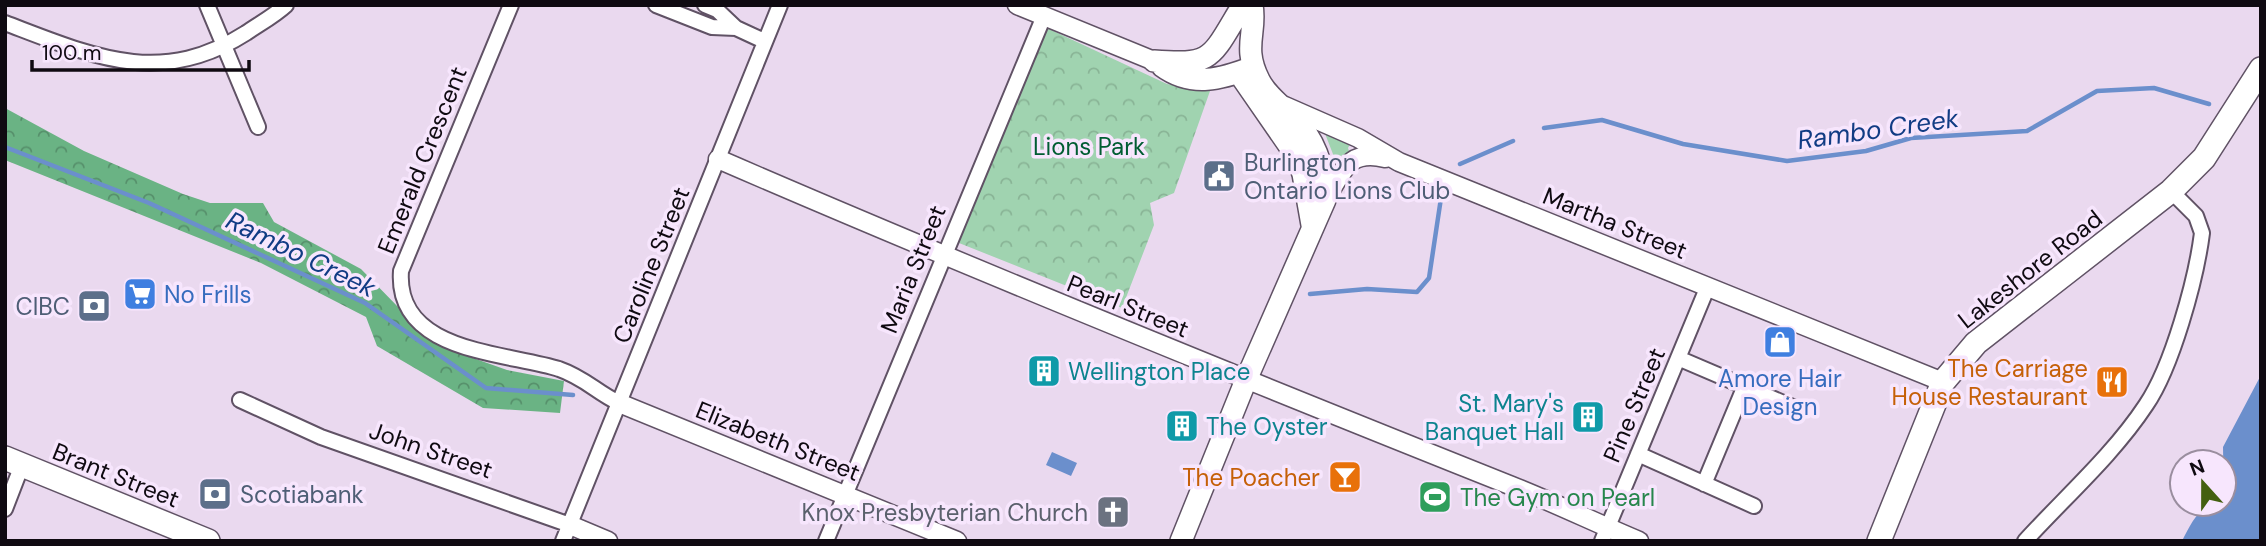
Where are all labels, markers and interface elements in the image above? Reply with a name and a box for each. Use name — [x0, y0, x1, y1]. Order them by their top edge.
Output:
scale bar — [32, 28, 248, 72]
text: 100 m — [42, 39, 102, 67]
street label: Emerald Crescent — [370, 62, 474, 258]
water label: Rambo Creek — [1795, 101, 1962, 157]
park label: Lions Park — [1033, 131, 1145, 162]
place label: Burlington Ontario Lions Club — [1244, 147, 1450, 206]
public building icon: Burlington Ontario Lions Club — [1200, 157, 1238, 195]
street label: Martha Street — [1538, 180, 1692, 266]
street label: Caroline Street — [606, 182, 696, 348]
street label: Maria Street — [873, 200, 953, 338]
water label: Rambo Creek — [220, 203, 382, 305]
street label: Lakeshore Road — [1952, 203, 2108, 335]
street label: Pearl Street — [1063, 268, 1193, 344]
supermarket icon: No Frills — [121, 275, 159, 313]
place label: No Frills — [164, 279, 251, 310]
bank icon: CIBC — [75, 287, 113, 325]
place label: CIBC — [15, 291, 70, 322]
shop icon: Amore Hair Design — [1761, 323, 1799, 361]
street label: Pine Street — [1596, 343, 1672, 467]
building icon: Wellington Place — [1025, 352, 1063, 390]
place label: The Carriage House Restaurant — [1892, 353, 2088, 412]
place label: Wellington Place — [1068, 356, 1250, 387]
place label: Amore Hair Design — [1718, 363, 1842, 422]
restaurant icon: The Carriage House Restaurant — [2093, 363, 2131, 401]
place label: St. Mary's Banquet Hall — [1425, 388, 1564, 447]
street label: Elizabeth Street — [691, 394, 865, 488]
building icon: St. Mary's Banquet Hall — [1569, 398, 1607, 436]
building icon: The Oyster — [1163, 407, 1201, 445]
place label: The Oyster — [1206, 411, 1328, 442]
street label: John Street — [365, 414, 497, 486]
street label: Brant Street — [48, 436, 184, 514]
north arrow — [2168, 448, 2238, 518]
text: N — [2186, 453, 2208, 482]
bar icon: The Poacher — [1326, 458, 1364, 496]
place label: The Poacher — [1182, 462, 1320, 493]
bank icon: Scotiabank — [196, 475, 234, 513]
sports icon: The Gym on Pearl — [1416, 478, 1454, 516]
place label: Scotiabank — [240, 479, 364, 510]
place label: The Gym on Pearl — [1460, 482, 1655, 513]
church icon: Knox Presbyterian Church — [1094, 493, 1132, 531]
place label: Knox Presbyterian Church — [801, 497, 1088, 528]

